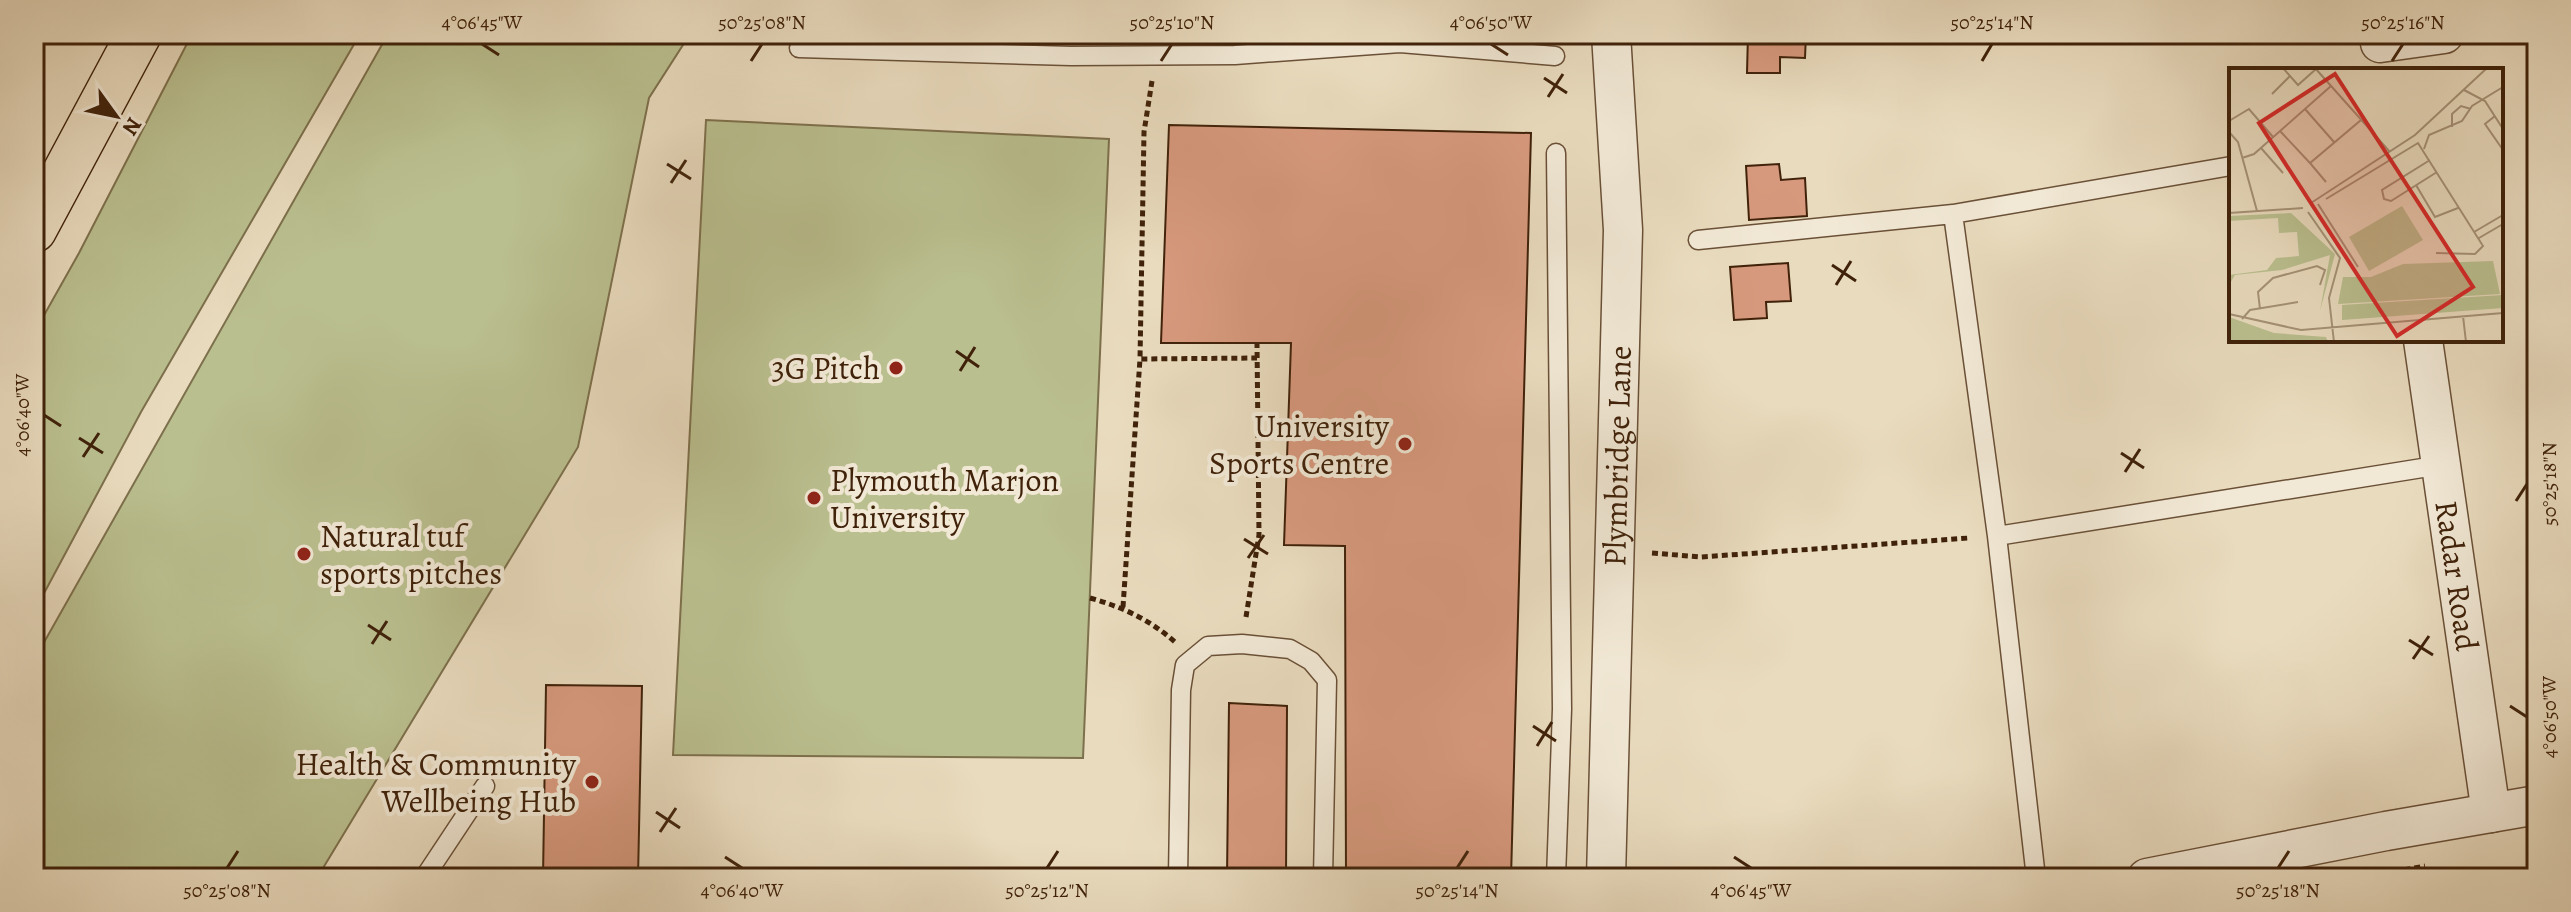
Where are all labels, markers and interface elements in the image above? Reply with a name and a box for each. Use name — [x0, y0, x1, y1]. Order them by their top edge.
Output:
text: 4°06'45"W — [442, 9, 523, 36]
text: 50°25'08"N — [718, 9, 806, 36]
text: 50°25'10"N — [1130, 9, 1214, 36]
text: 4°06'50"W — [1450, 9, 1533, 36]
text: 50°25'14"N — [1950, 9, 2034, 36]
text: 50°25'16"N — [2361, 9, 2445, 36]
inset map — [2229, 68, 2503, 342]
north arrow — [76, 76, 156, 156]
text: N — [115, 111, 149, 141]
street label: Plymbridge Lane — [1592, 345, 1642, 567]
place label: 3G Pitch — [771, 346, 880, 390]
marker: 3G Pitch — [887, 359, 905, 377]
text: 4°06'40"W — [9, 373, 36, 456]
place label: University Sports Centre — [1209, 404, 1390, 485]
marker: University Sports Centre — [1396, 435, 1414, 453]
text: 50°25'18"N — [2536, 442, 2563, 526]
place label: Plymouth Marjon University — [830, 458, 1059, 539]
marker: Plymouth Marjon University — [805, 489, 823, 507]
street label: Radar Road — [2424, 498, 2490, 654]
place label: Natural tuf sports pitches — [320, 514, 502, 595]
marker: Natural tuf sports pitches — [295, 545, 313, 563]
text: 4°06'50"W — [2536, 675, 2563, 758]
place label: Health & Community Wellbeing Hub — [295, 742, 577, 823]
marker: Health & Community Wellbeing Hub — [583, 773, 601, 791]
text: 50°25'08"N — [183, 877, 271, 904]
text: 4°06'40"W — [701, 877, 784, 904]
text: 50°25'12"N — [1005, 877, 1089, 904]
text: 50°25'14"N — [1415, 877, 1499, 904]
text: 4°06'45"W — [1711, 877, 1792, 904]
text: 50°25'18"N — [2236, 877, 2320, 904]

